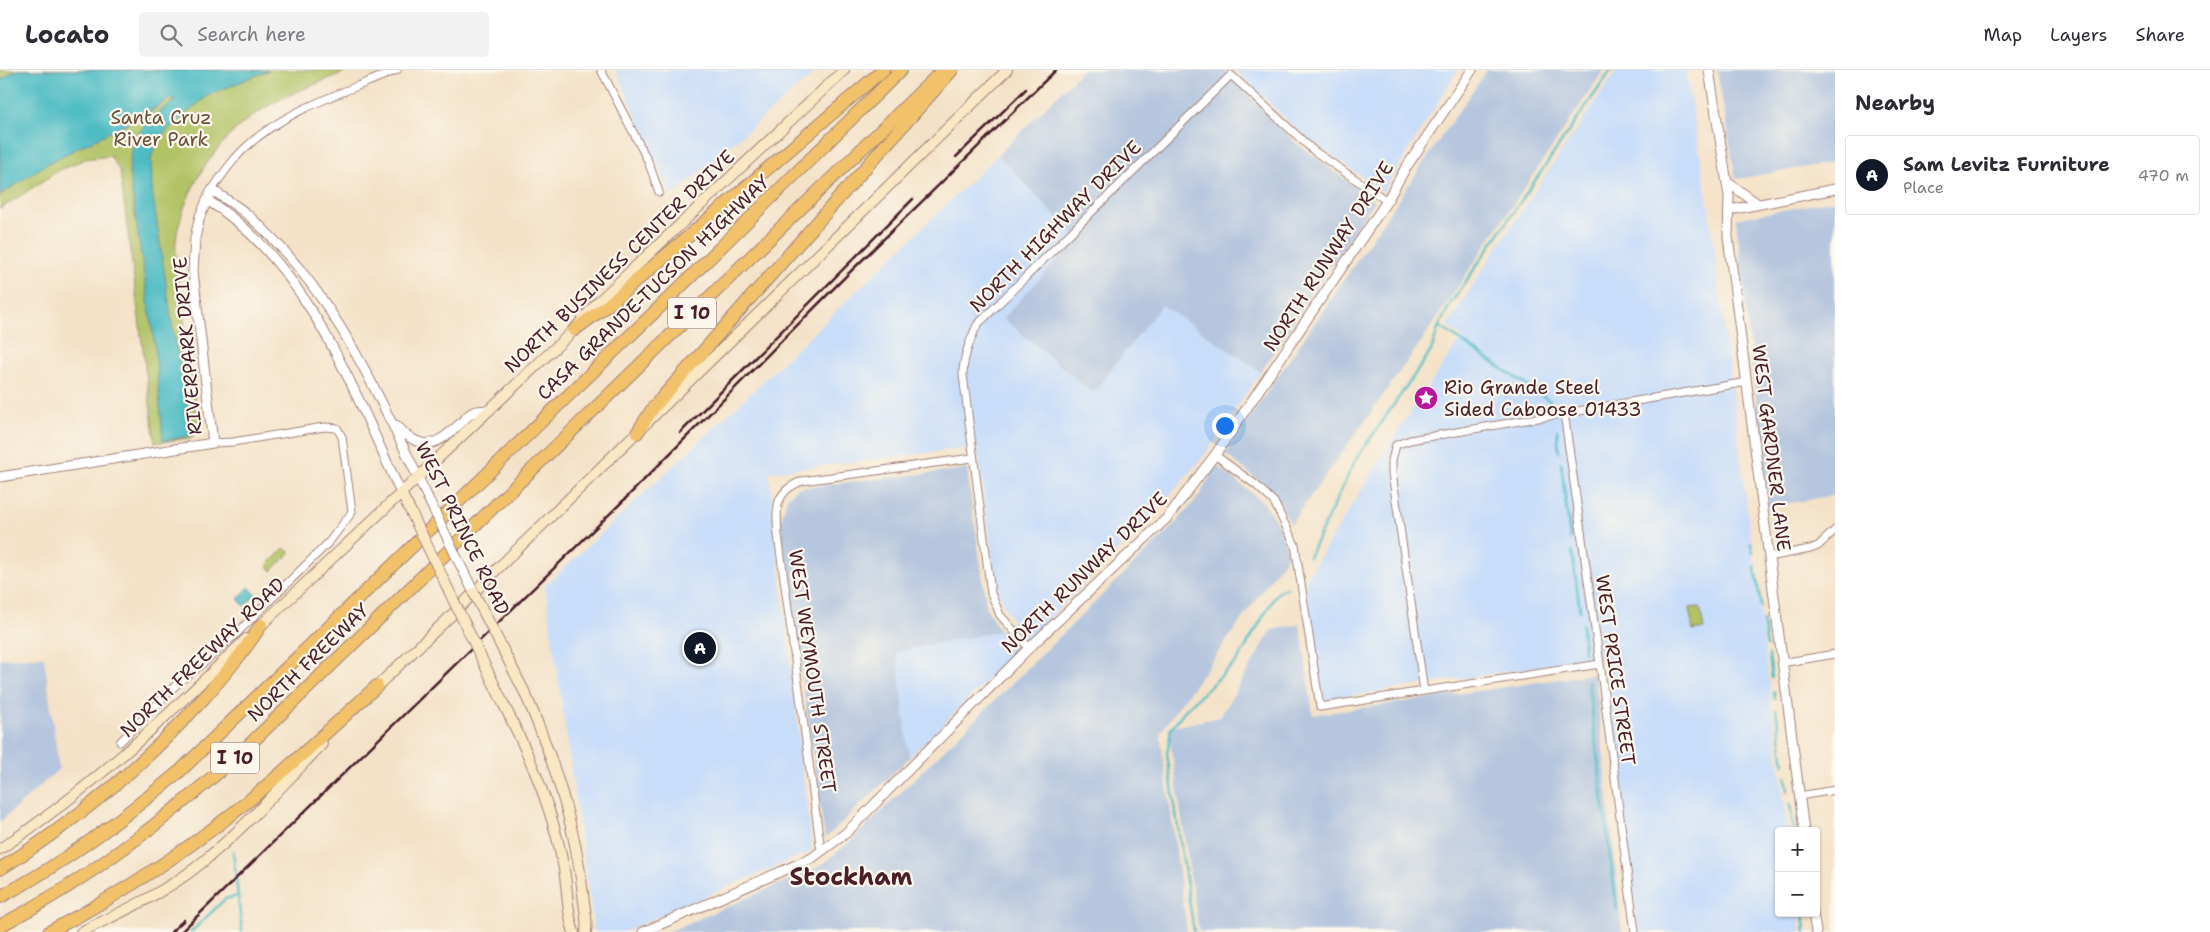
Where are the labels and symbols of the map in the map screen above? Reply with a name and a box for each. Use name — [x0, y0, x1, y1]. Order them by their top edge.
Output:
park label: Santa Cruz River Park — [110, 105, 212, 152]
street label: NORTH HIGHWAY DRIVE — [964, 135, 1147, 318]
street label: NORTH BUSINESS CENTER DRIVE — [499, 144, 740, 378]
street label: NORTH RUNWAY DRIVE — [1258, 156, 1399, 356]
street label: CASA GRANDE-TUCSON HIGHWAY — [531, 169, 776, 406]
street label: RIVERPARK DRIVE — [167, 256, 208, 436]
road number: I 10 — [668, 298, 716, 328]
street label: WEST GARDNER LANE — [1746, 343, 1797, 553]
place label: Rio Grande Steel Sided Caboose 01433 — [1444, 375, 1641, 422]
place icon: Rio Grande Steel Sided Caboose 01433 — [1413, 385, 1439, 411]
your location — [1212, 413, 1238, 439]
street label: WEST PRINCE ROAD — [410, 437, 515, 619]
street label: NORTH RUNWAY DRIVE — [996, 486, 1173, 658]
street label: WEST WEYMOUTH STREET — [783, 548, 842, 795]
street label: NORTH FREEWAY ROAD — [115, 572, 290, 743]
street label: WEST PRICE STREET — [1590, 573, 1641, 767]
street label: NORTH FREEWAY — [242, 597, 375, 727]
pin: A — [684, 629, 716, 667]
road number: I 10 — [211, 742, 259, 774]
district label: Stockham — [790, 861, 913, 893]

